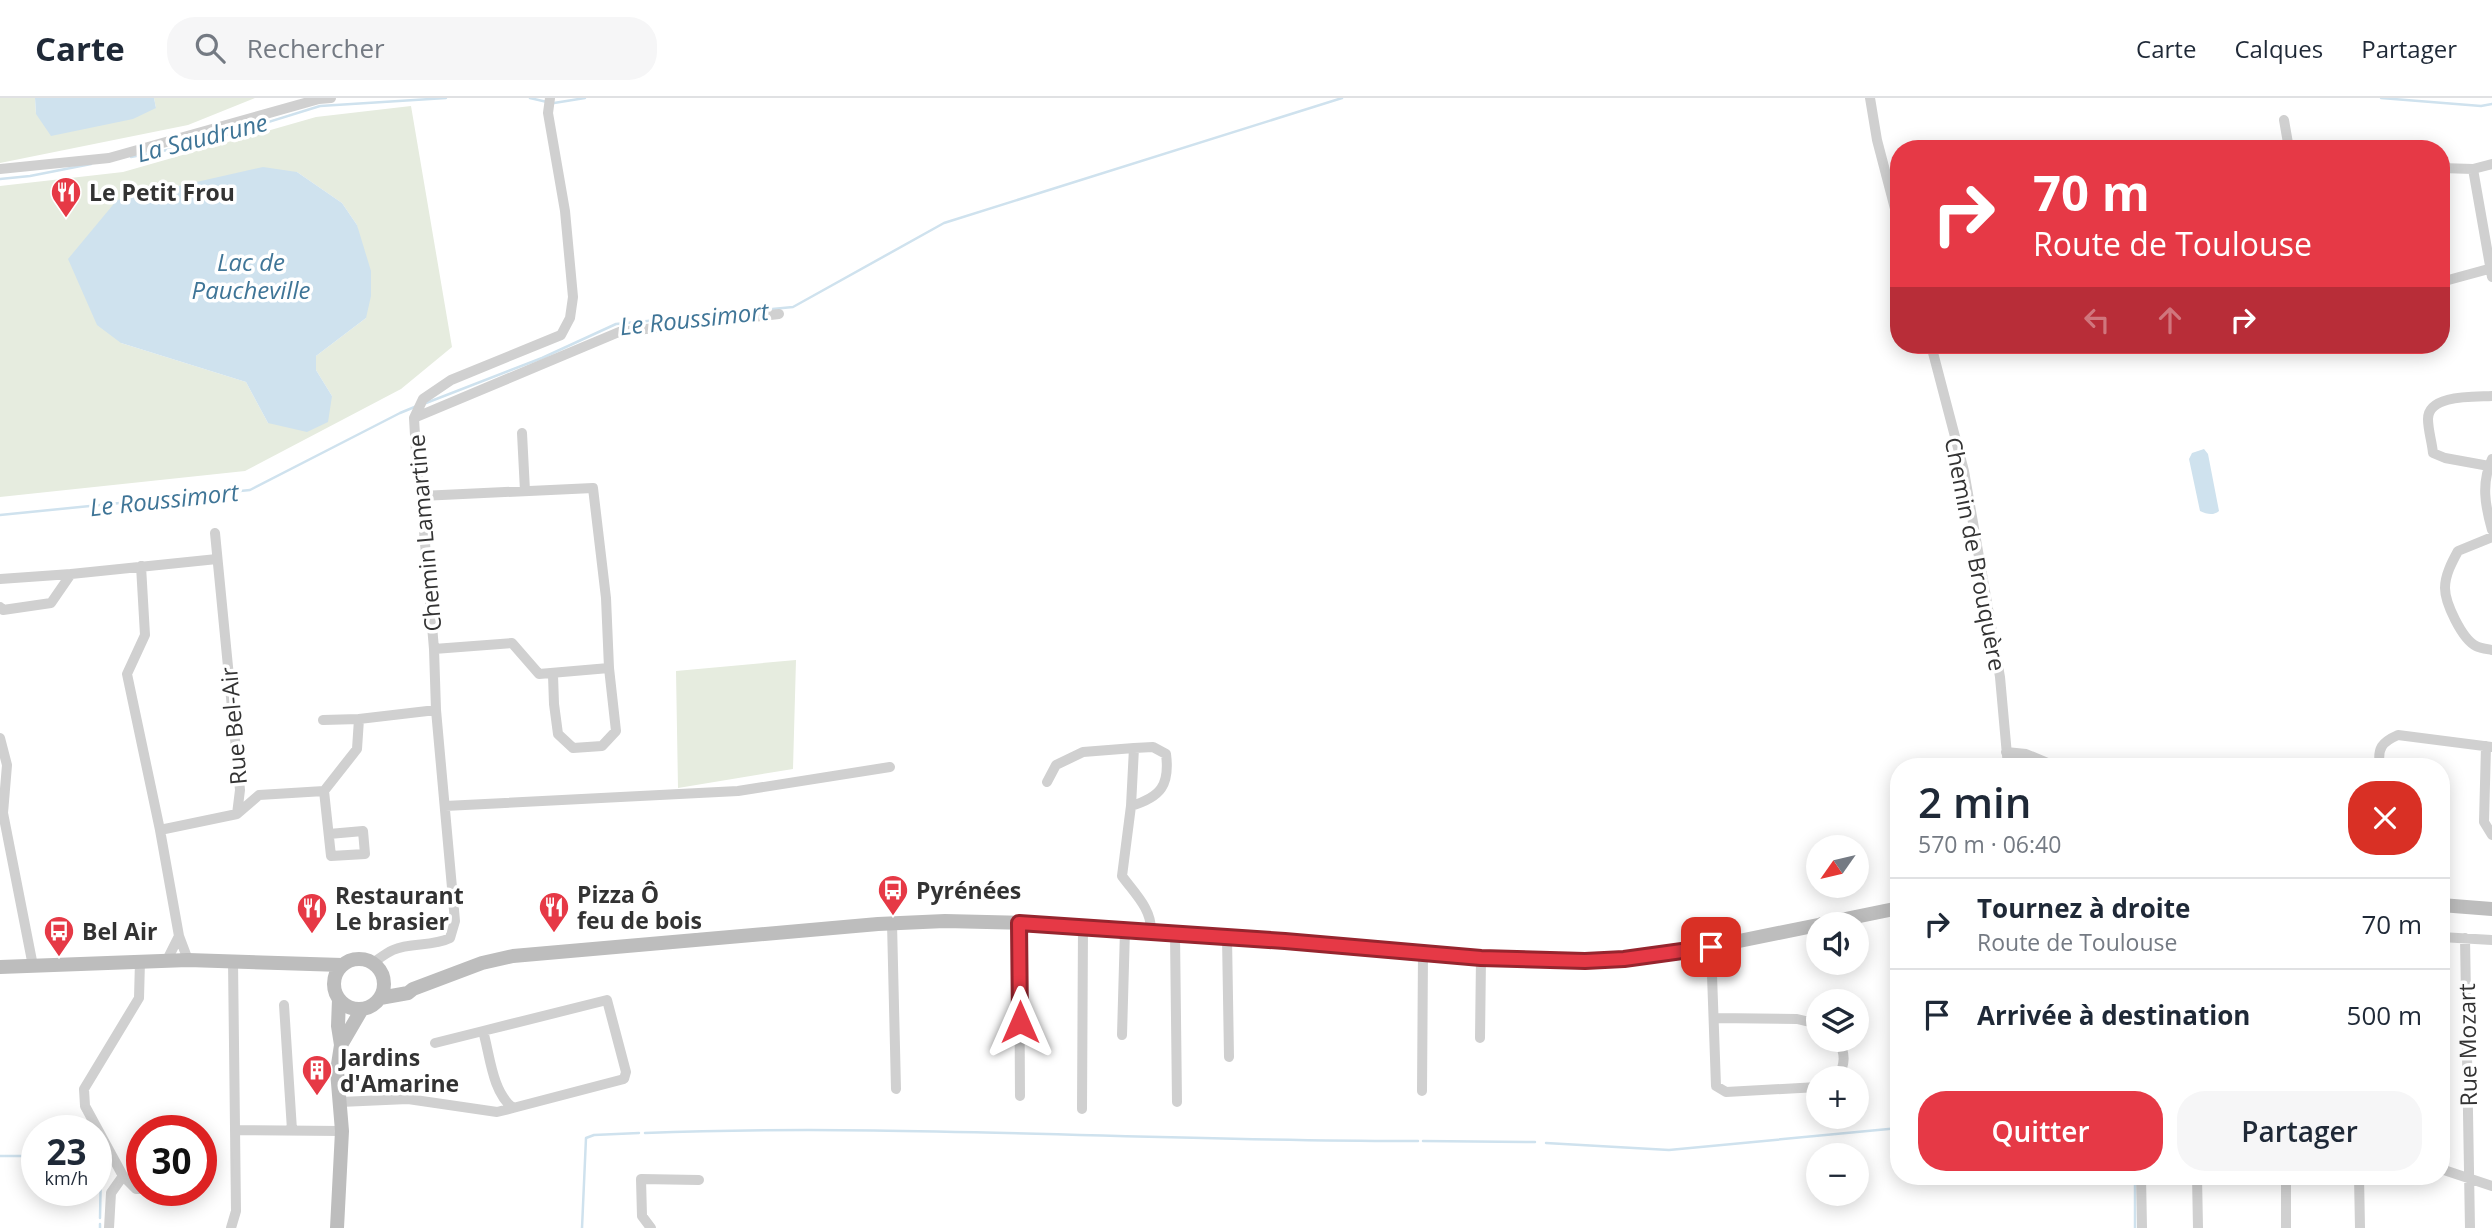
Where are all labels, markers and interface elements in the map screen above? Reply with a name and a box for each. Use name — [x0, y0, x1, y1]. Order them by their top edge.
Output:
search box — [167, 17, 657, 80]
text: Carte — [35, 26, 125, 71]
icon: search — [191, 29, 229, 67]
text: Rechercher — [247, 30, 385, 66]
text: Carte — [2136, 32, 2196, 65]
text: Calques — [2234, 32, 2323, 65]
text: Partager — [2361, 32, 2457, 65]
water label: La Saudrune — [133, 105, 271, 169]
text: 70 m — [2033, 159, 2150, 225]
icon: right — [1918, 168, 2009, 259]
restaurant icon: Le Petit Frou — [49, 175, 83, 219]
place label: Le Petit Frou — [89, 176, 235, 208]
text: Route de Toulouse — [2033, 222, 2312, 265]
water label: Lac de Paucheville — [192, 245, 310, 306]
water label: Le Roussimort — [618, 294, 771, 342]
icon: left — [2078, 301, 2116, 339]
icon: ahead — [2151, 301, 2189, 339]
icon: right — [2224, 301, 2262, 339]
street label: Chemin Lamartine — [399, 433, 449, 633]
street label: Chemin de Brouquère — [1938, 434, 2014, 674]
water label: Le Roussimort — [88, 475, 241, 523]
street label: Rue Bel-Air — [212, 665, 254, 786]
text: 2 min — [1918, 773, 2031, 830]
button: close — [2348, 781, 2422, 855]
text: 570 m · 06:40 — [1918, 828, 2061, 860]
north arrow — [1806, 835, 1869, 898]
map controls — [1806, 835, 1869, 1206]
bus stop icon: Pyrénées — [876, 873, 910, 917]
place label: Pyrénées — [916, 874, 1021, 906]
place label: Pizza Ô feu de bois — [577, 878, 702, 936]
place label: Restaurant Le brasier — [335, 879, 464, 937]
restaurant icon: Pizza Ô feu de bois — [537, 890, 571, 934]
text: Tournez à droite — [1977, 890, 2190, 926]
restaurant icon: Restaurant Le brasier — [295, 891, 329, 935]
icon: right — [1918, 905, 1956, 943]
text: 70 m — [2361, 906, 2422, 942]
button: sound — [1806, 912, 1869, 975]
bus stop icon: Bel Air — [42, 914, 76, 958]
place label: Bel Air — [82, 915, 157, 947]
pin — [1681, 917, 1741, 977]
text: Route de Toulouse — [1977, 926, 2177, 958]
icon: arrive — [1692, 928, 1730, 966]
street label: Rue Mozart — [2450, 983, 2484, 1107]
position arrow — [983, 985, 1057, 1059]
button: layers — [1806, 989, 1869, 1052]
icon: arrive — [1918, 996, 1956, 1034]
text: Arrivée à destination — [1977, 997, 2250, 1033]
text: 500 m — [2347, 997, 2422, 1033]
place label: Jardins d'Amarine — [338, 1041, 459, 1099]
building icon: Jardins d'Amarine — [300, 1053, 334, 1097]
button: + — [1806, 1066, 1869, 1129]
button: Quitter — [1918, 1091, 2163, 1171]
button: Partager — [2177, 1091, 2422, 1171]
speed limit sign: 30 — [126, 1115, 217, 1206]
text: 23 — [46, 1128, 87, 1175]
button: − — [1806, 1143, 1869, 1206]
text: km/h — [45, 1166, 88, 1190]

